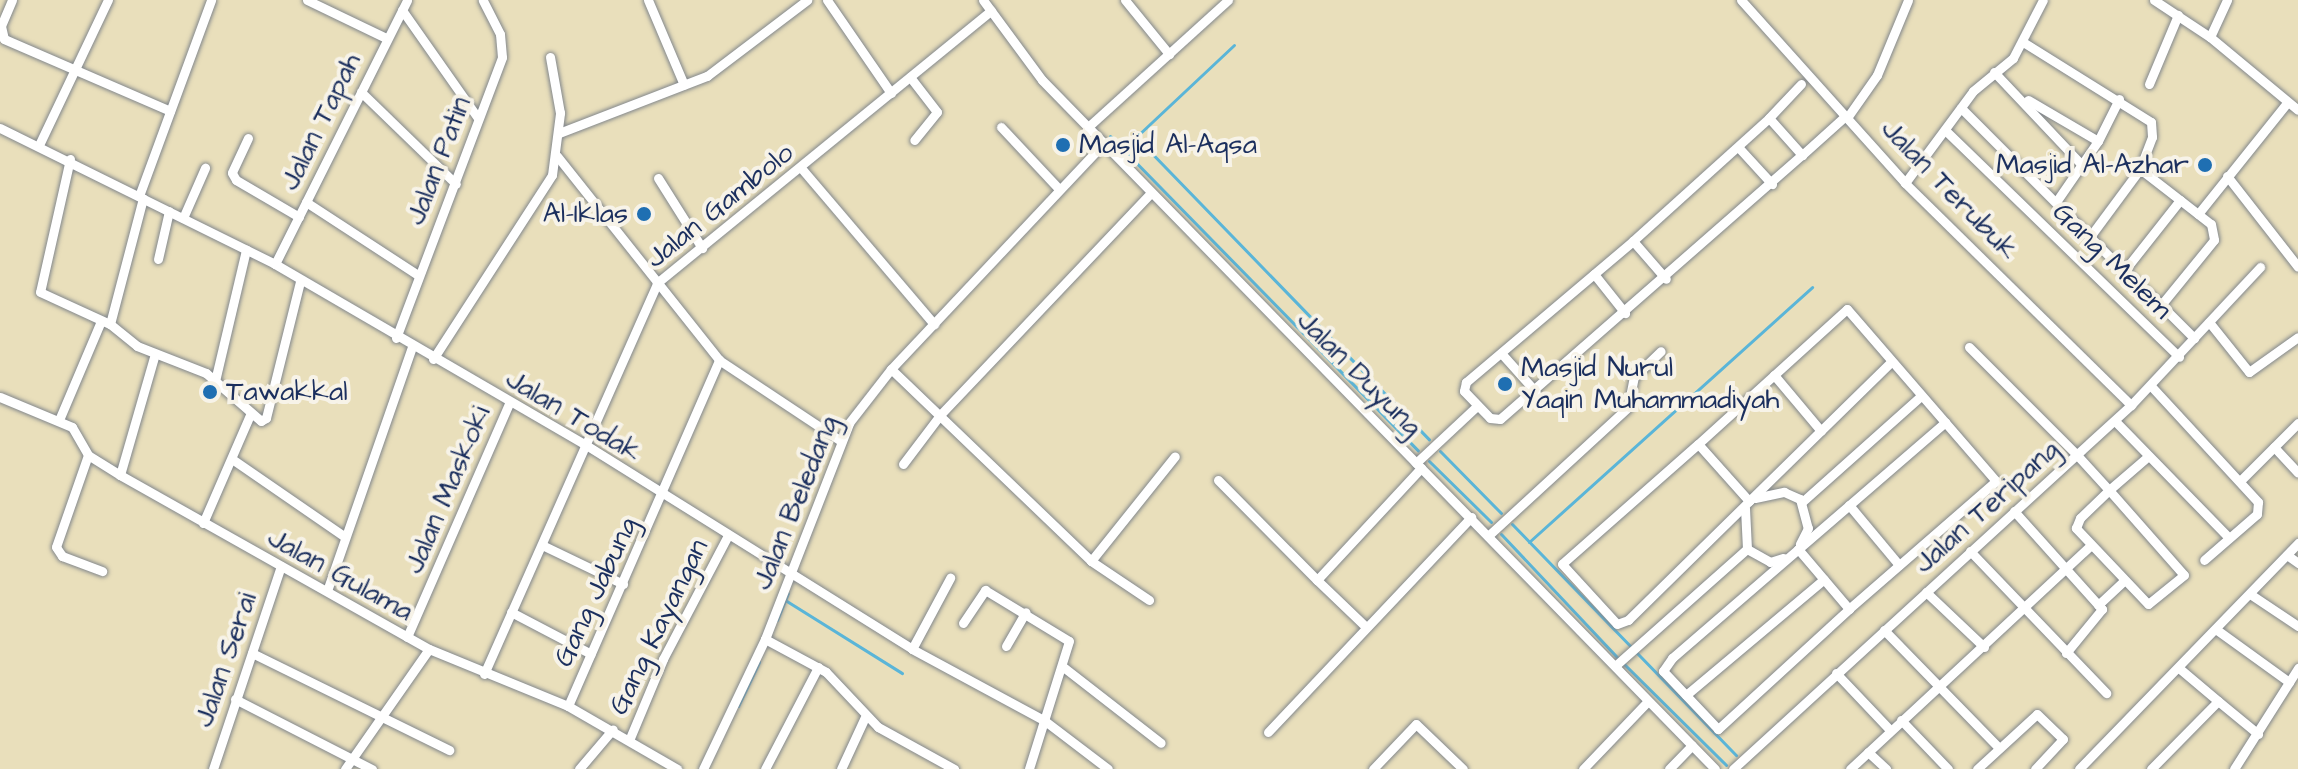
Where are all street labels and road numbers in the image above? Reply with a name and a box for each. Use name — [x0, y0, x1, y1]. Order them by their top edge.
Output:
street label: Jalan Tapah — [273, 48, 369, 196]
street label: Jalan Patin — [399, 92, 479, 230]
street label: Jalan Terubuk — [1874, 113, 2024, 267]
street label: Jalan Gambolo — [639, 136, 801, 276]
street label: Gang Melem — [2045, 196, 2179, 326]
street label: Jalan Duyung — [1289, 304, 1429, 444]
street label: Jalan Todak — [499, 362, 647, 470]
street label: Jalan Maskoki — [398, 401, 498, 579]
street label: Jalan Beledang — [746, 411, 846, 595]
street label: Jalan Teripang — [1908, 433, 2066, 581]
street label: Gang Jabung — [547, 512, 645, 672]
street label: Jalan Gulama — [261, 521, 419, 629]
street label: Gang Kayangan — [602, 534, 716, 720]
street label: Jalan Serai — [187, 588, 265, 732]

